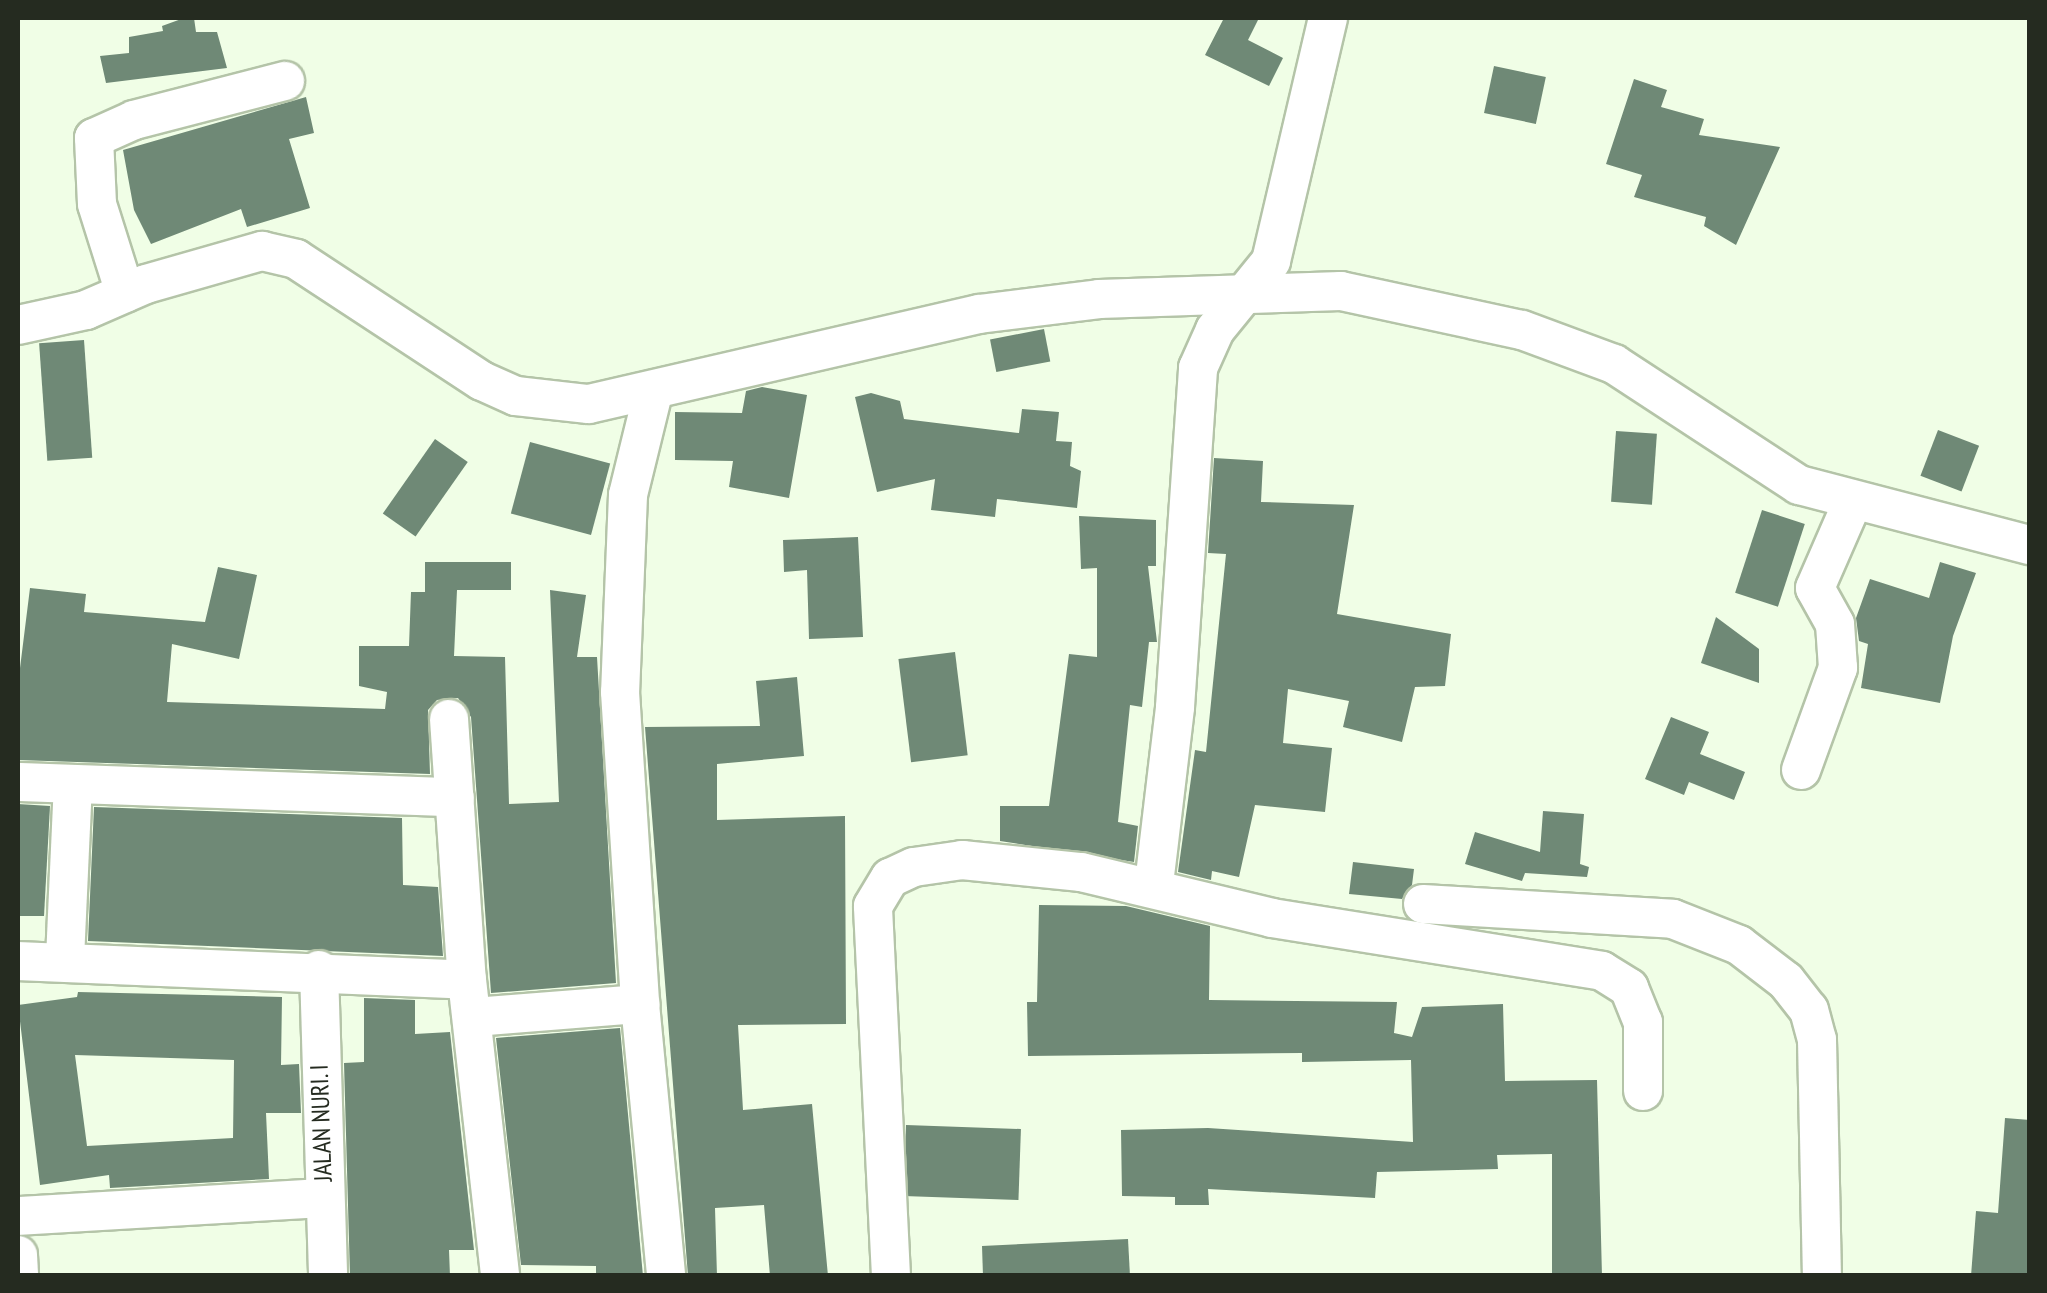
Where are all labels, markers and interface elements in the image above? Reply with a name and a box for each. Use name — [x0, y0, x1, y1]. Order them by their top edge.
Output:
street label: JALAN NURI. I — [304, 1063, 338, 1183]

